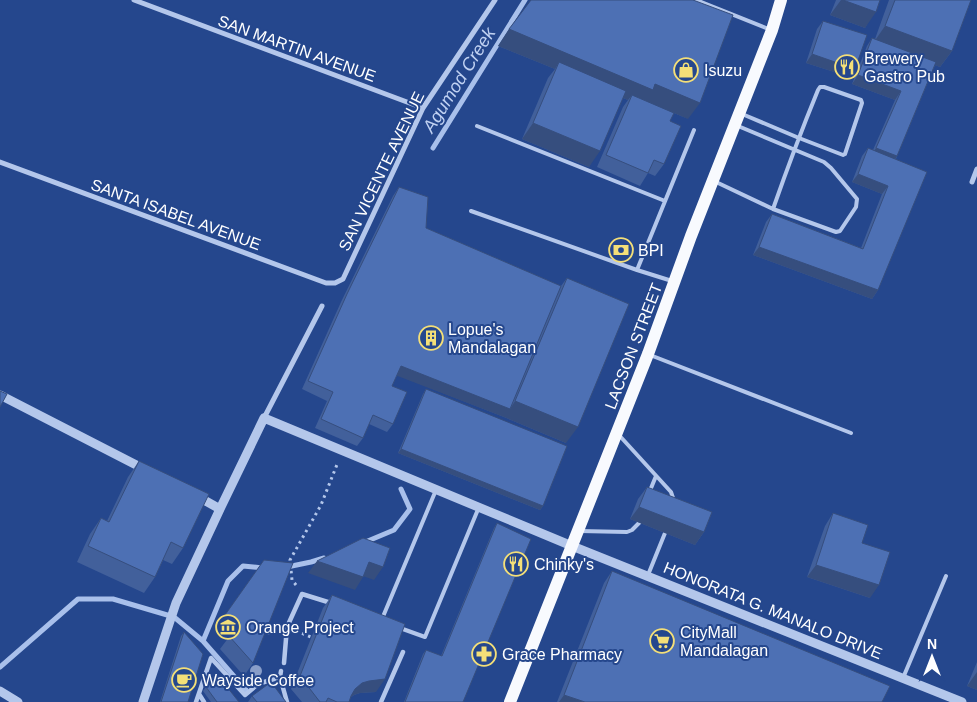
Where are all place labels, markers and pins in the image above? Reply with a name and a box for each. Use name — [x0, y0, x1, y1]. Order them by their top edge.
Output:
place label: Brewery Gastro Pub — [864, 50, 945, 85]
restaurant icon: Brewery Gastro Pub — [834, 54, 860, 80]
shop icon: Isuzu — [673, 57, 699, 83]
place label: Isuzu — [704, 62, 742, 79]
bank icon: BPI — [608, 237, 634, 263]
place label: BPI — [638, 242, 664, 259]
place label: Lopue's Mandalagan — [448, 321, 536, 356]
building icon: Lopue's Mandalagan — [418, 325, 444, 351]
restaurant icon: Chinky's — [503, 551, 529, 577]
place label: Chinky's — [534, 556, 594, 573]
museum icon: Orange Project — [215, 614, 241, 640]
place label: Orange Project — [246, 619, 354, 636]
place label: CityMall Mandalagan — [680, 624, 768, 659]
supermarket icon: CityMall Mandalagan — [649, 628, 675, 654]
pharmacy icon: Grace Pharmacy — [471, 641, 497, 667]
place label: Grace Pharmacy — [502, 646, 622, 663]
cafe icon: Wayside Coffee — [171, 667, 197, 693]
place label: Wayside Coffee — [202, 672, 314, 689]

